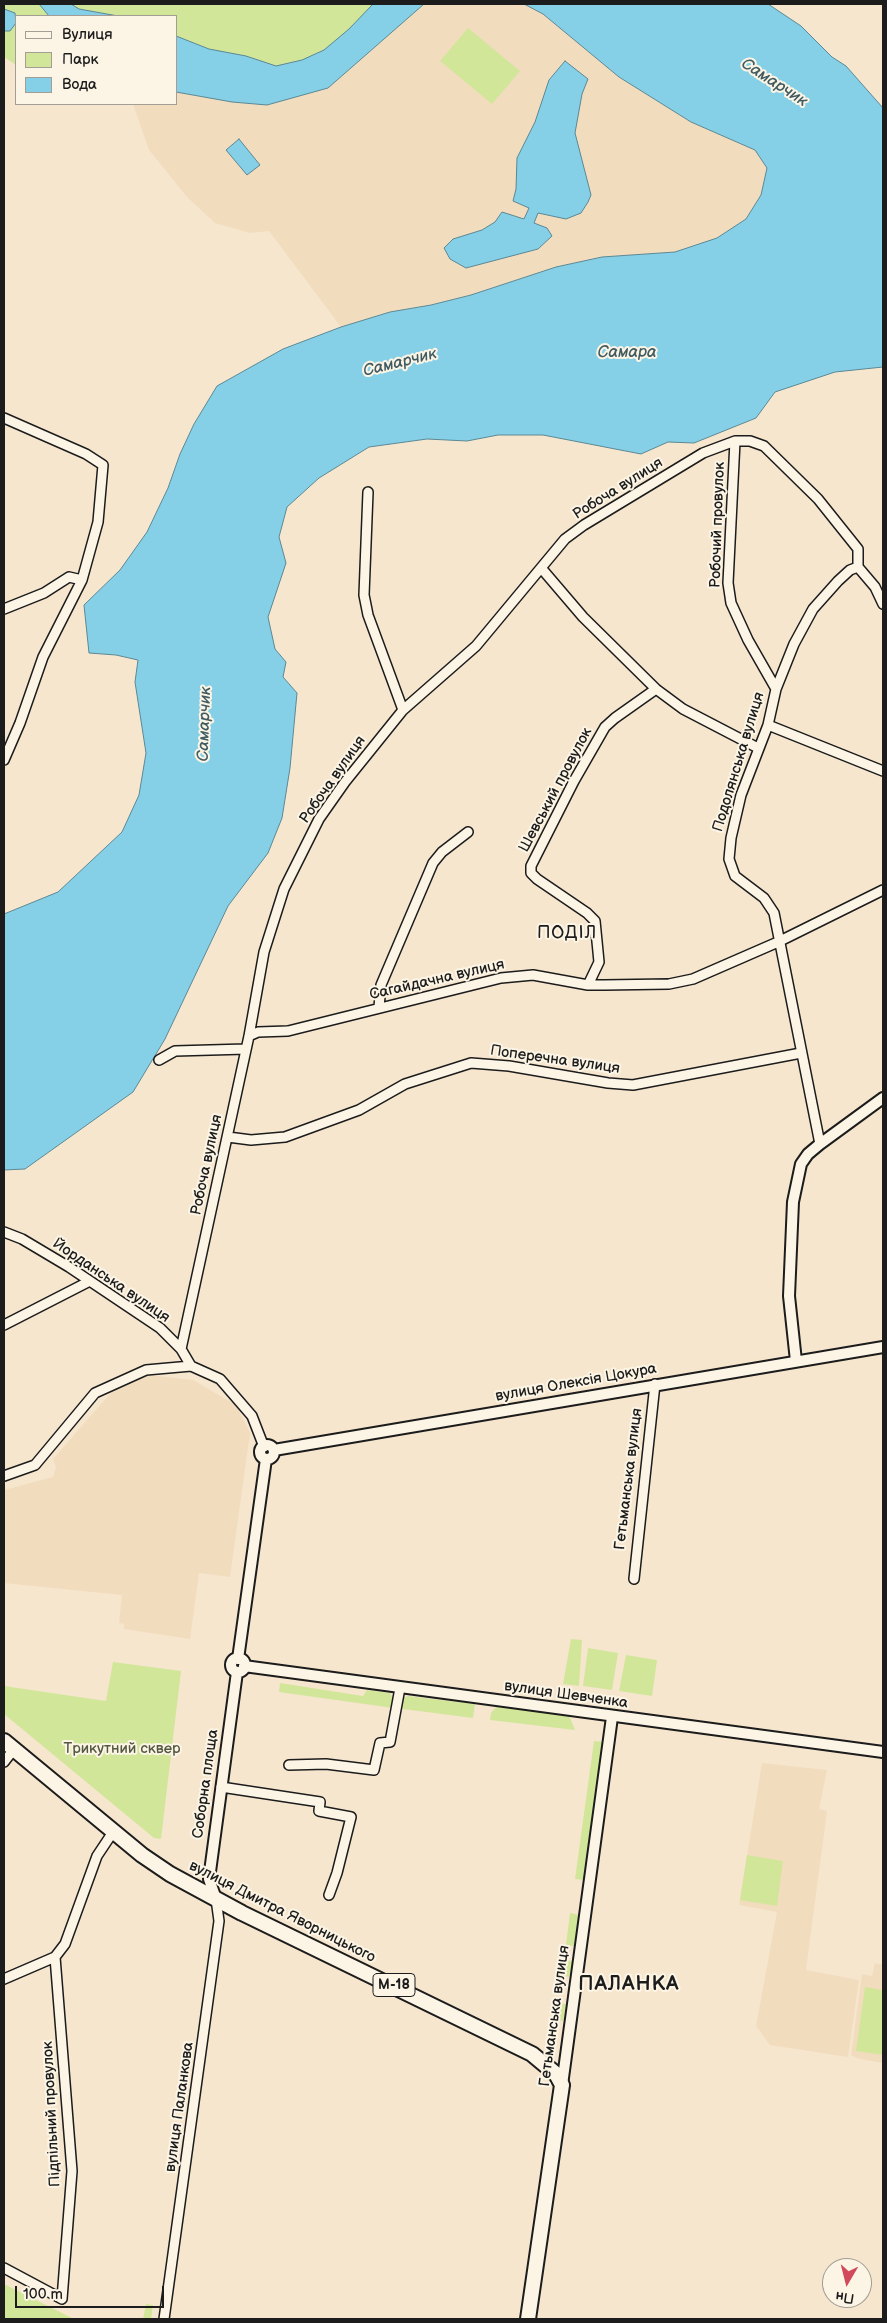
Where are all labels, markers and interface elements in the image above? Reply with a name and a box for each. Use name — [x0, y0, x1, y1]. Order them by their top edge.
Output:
legend — [15, 15, 178, 105]
text: Вулиця — [62, 25, 113, 44]
text: Парк — [62, 50, 99, 69]
water label: Самарчик — [737, 55, 811, 111]
text: Вода — [62, 75, 97, 94]
water label: Самара — [598, 343, 656, 363]
water label: Самарчик — [361, 345, 439, 381]
street label: Робоча вулиця — [570, 454, 666, 524]
street label: Робочий провулок — [707, 462, 729, 588]
water label: Самарчик — [194, 686, 216, 762]
street label: Подолянська вулиця — [709, 690, 769, 834]
street label: Шевський провулок — [516, 725, 596, 855]
street label: Робоча вулиця — [296, 733, 370, 827]
district label: ПОДІЛ — [536, 922, 598, 944]
street label: Сагайдачна вулиця — [368, 956, 506, 1004]
street label: Поперечна вулиця — [489, 1042, 621, 1078]
street label: Робоча вулиця — [188, 1113, 226, 1217]
street label: Йорданська вулиця — [49, 1235, 173, 1327]
street label: вулиця Олексія Цокура — [494, 1360, 658, 1406]
street label: Гетьманська вулиця — [611, 1407, 647, 1551]
street label: вулиця Шевченка — [503, 1677, 629, 1713]
street label: Соборна площа — [189, 1728, 223, 1840]
park label: Трикутний сквер — [64, 1740, 180, 1758]
street label: вулиця Дмитра Яворницького — [186, 1857, 378, 1967]
street label: Гетьманська вулиця — [536, 1944, 574, 2088]
district label: ПАЛАНКА — [577, 1973, 681, 1997]
road number: М-18 — [373, 1974, 415, 1996]
street label: Підпільний провулок — [39, 2041, 65, 2187]
street label: вулиця Паланкова — [162, 2041, 198, 2173]
north arrow — [822, 2258, 872, 2308]
scale bar — [18, 2276, 166, 2308]
text: 100 m — [23, 2285, 63, 2304]
text: Пн — [835, 2288, 855, 2307]

